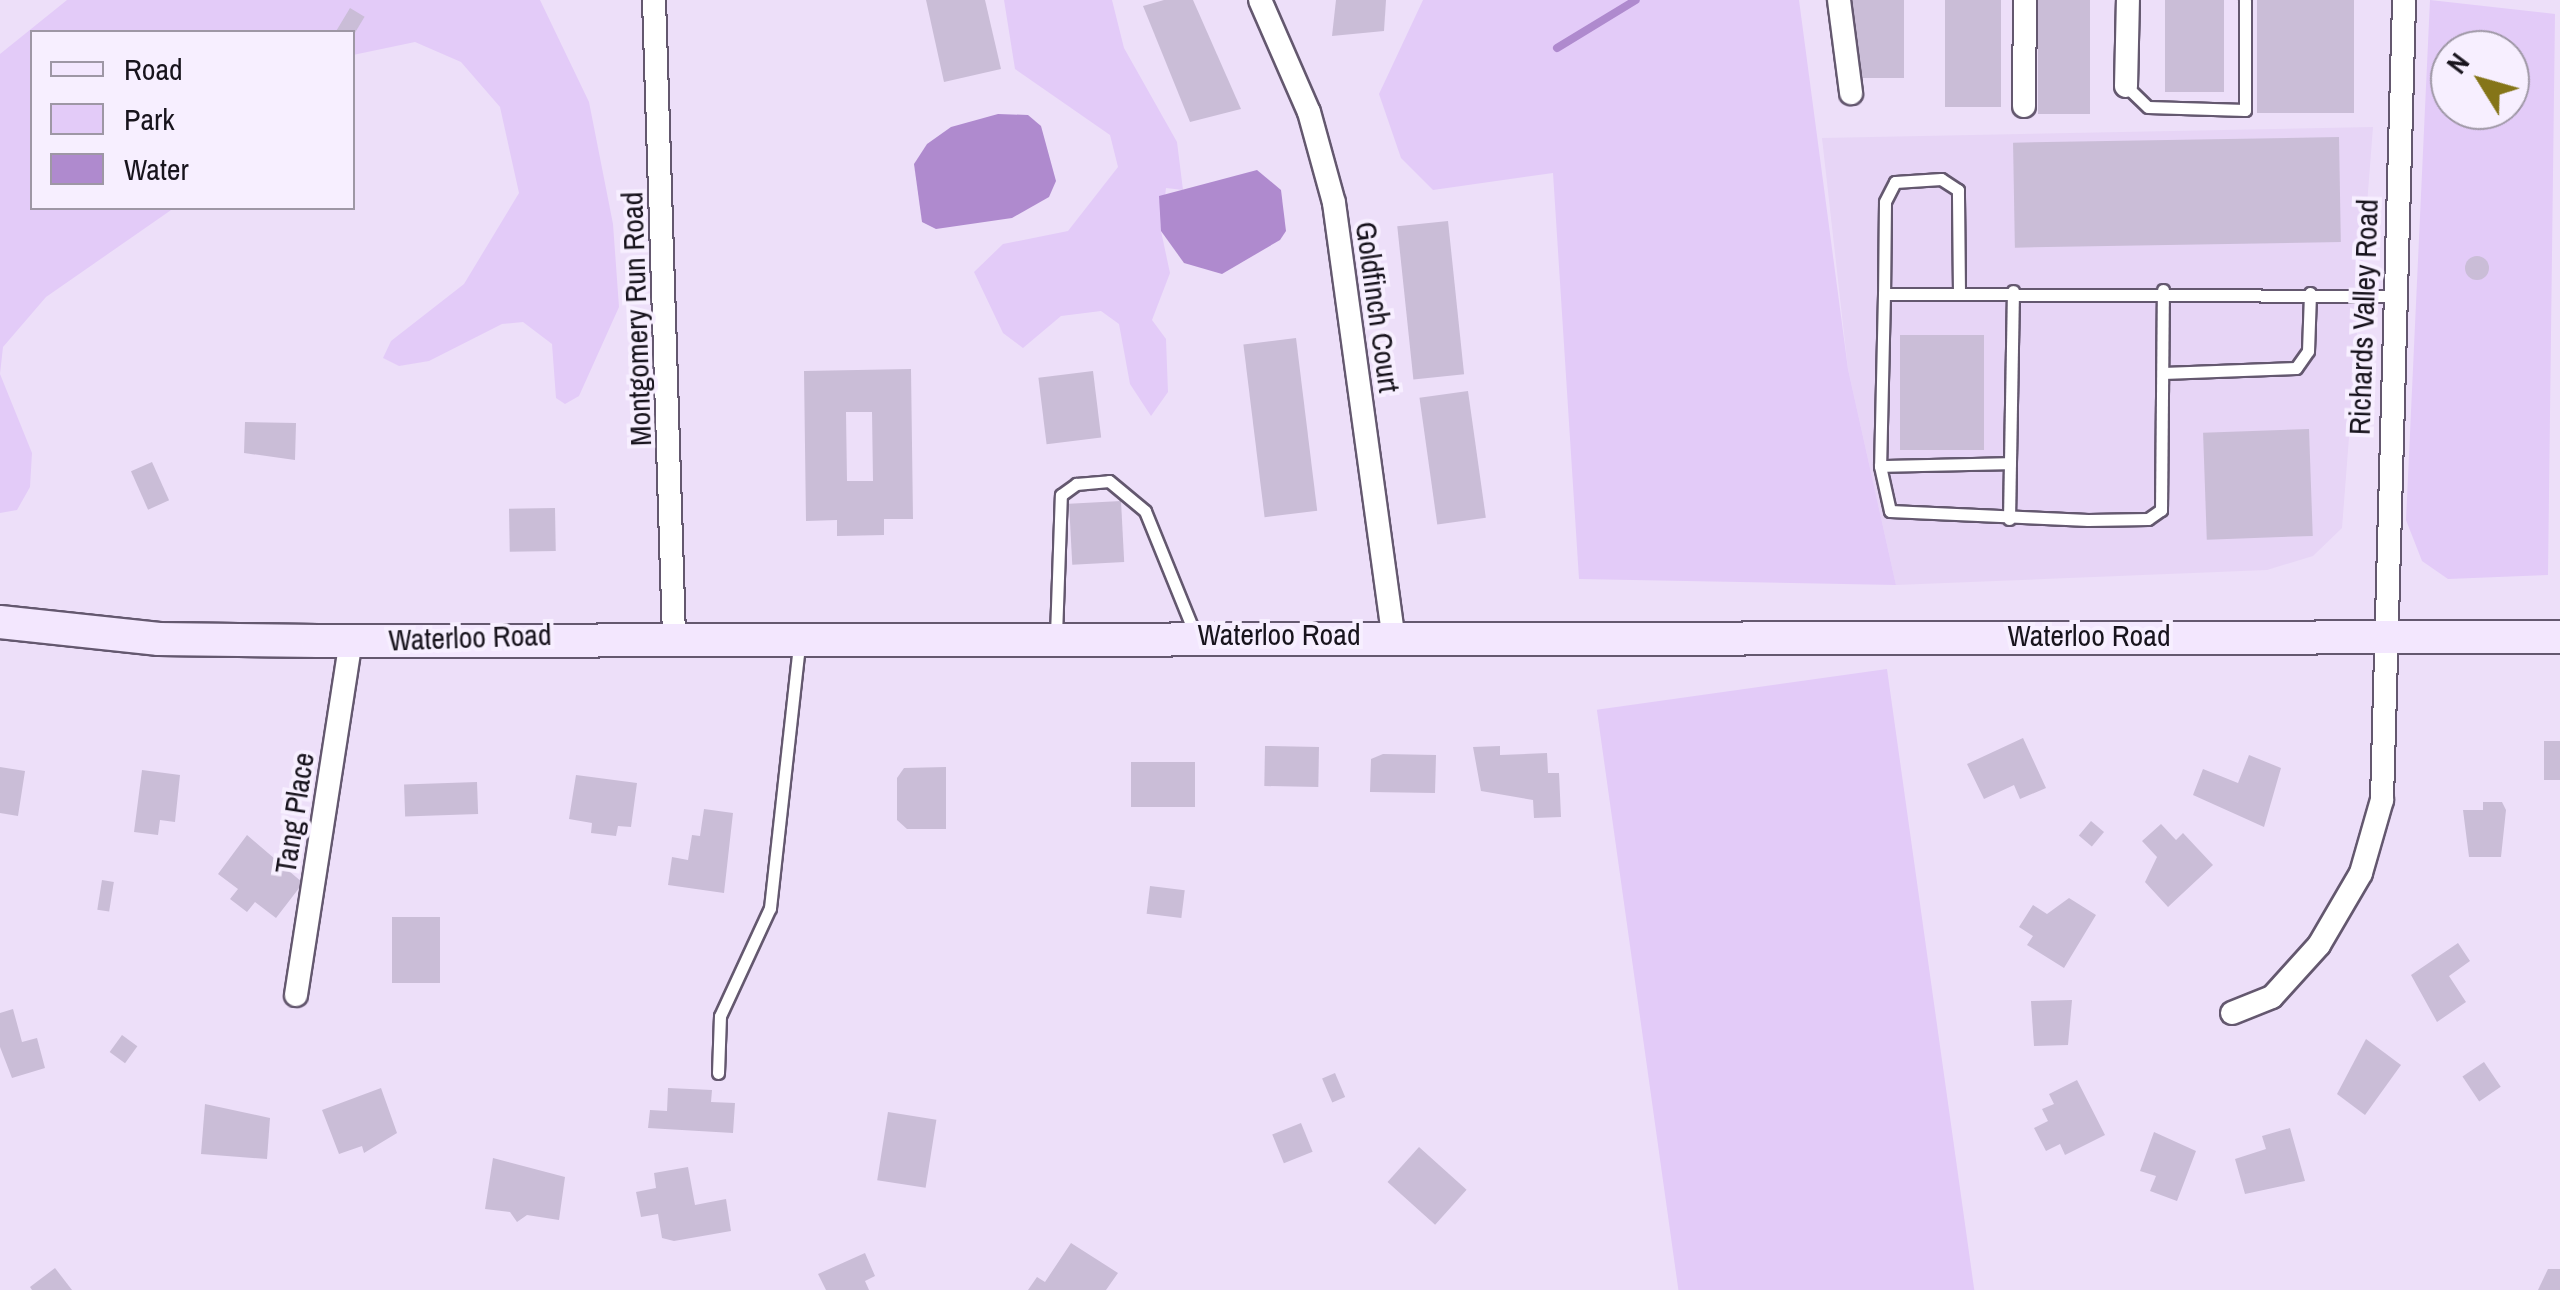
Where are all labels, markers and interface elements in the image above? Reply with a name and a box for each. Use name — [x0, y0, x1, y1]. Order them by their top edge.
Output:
legend — [30, 30, 355, 210]
north arrow — [2430, 30, 2530, 130]
text: N — [2437, 45, 2478, 81]
text: Road — [124, 49, 183, 89]
text: Park — [124, 99, 175, 139]
text: Water — [124, 149, 189, 189]
street label: Montgomery Run Road — [614, 191, 658, 447]
street label: Richards Valley Road — [2341, 198, 2385, 436]
street label: Goldfinch Court — [1348, 219, 1408, 395]
street label: Waterloo Road — [388, 616, 552, 658]
street label: Waterloo Road — [1197, 616, 1361, 652]
street label: Waterloo Road — [2007, 617, 2171, 653]
street label: Tang Place — [267, 750, 321, 876]

